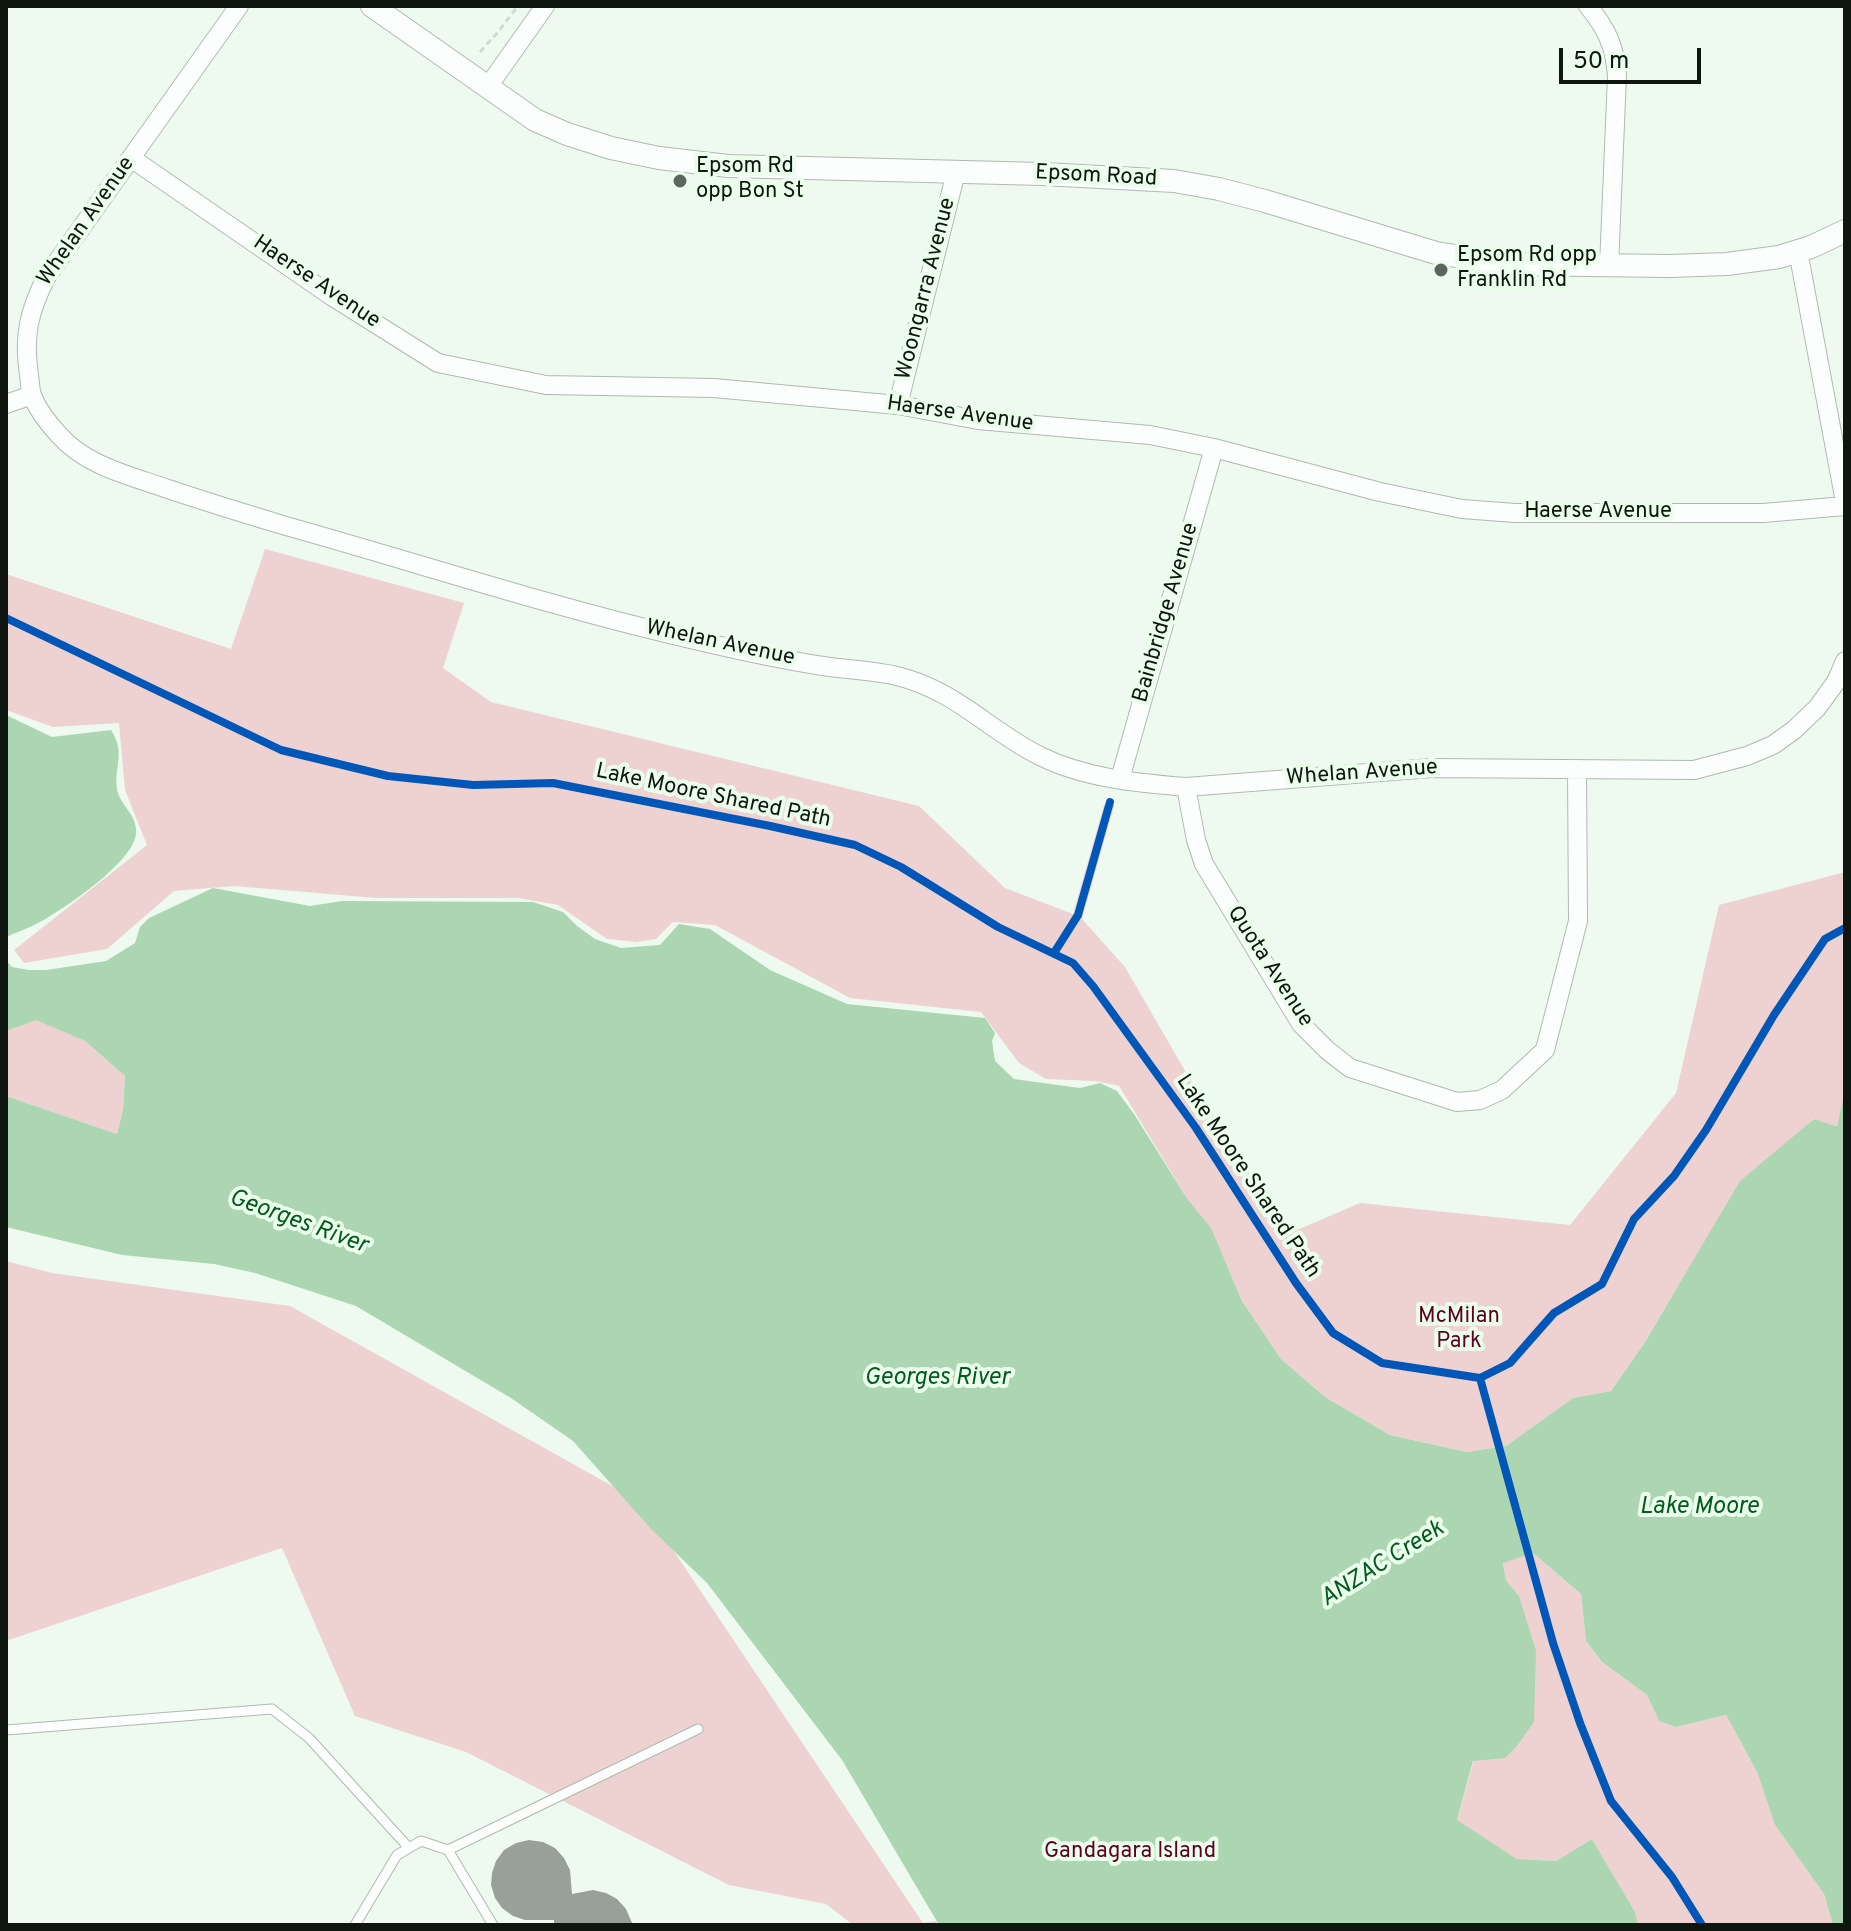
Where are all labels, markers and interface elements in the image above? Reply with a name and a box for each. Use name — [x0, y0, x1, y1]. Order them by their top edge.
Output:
scale bar — [1563, 32, 1705, 82]
text: 50 m — [1573, 47, 1629, 77]
street label: Whelan Avenue — [33, 152, 141, 292]
place label: Epsom Rd opp Bon St — [696, 155, 804, 206]
street label: Epsom Road — [1034, 161, 1158, 193]
marker: Epsom Rd opp Bon St — [671, 172, 689, 190]
street label: Woongarra Avenue — [892, 195, 962, 383]
street label: Haerse Avenue — [247, 231, 385, 335]
place label: Epsom Rd opp Franklin Rd — [1457, 244, 1597, 296]
marker: Epsom Rd opp Franklin Rd — [1432, 261, 1450, 279]
street label: Haerse Avenue — [885, 392, 1035, 438]
street label: Haerse Avenue — [1524, 500, 1672, 526]
street label: Bainbridge Avenue — [1129, 520, 1205, 706]
street label: Whelan Avenue — [643, 615, 797, 673]
street label: Whelan Avenue — [1285, 756, 1439, 792]
street label: Lake Moore Shared Path — [593, 759, 833, 835]
street label: Quota Avenue — [1220, 902, 1318, 1032]
street label: Lake Moore Shared Path — [1169, 1070, 1325, 1284]
water label: Georges River — [225, 1185, 371, 1261]
park label: McMilan Park — [1418, 1305, 1500, 1356]
water label: Georges River — [864, 1365, 1010, 1393]
water label: Lake Moore — [1639, 1494, 1759, 1522]
water label: ANZAC Creek — [1316, 1516, 1450, 1614]
park label: Gandagara Island — [1044, 1840, 1216, 1866]

